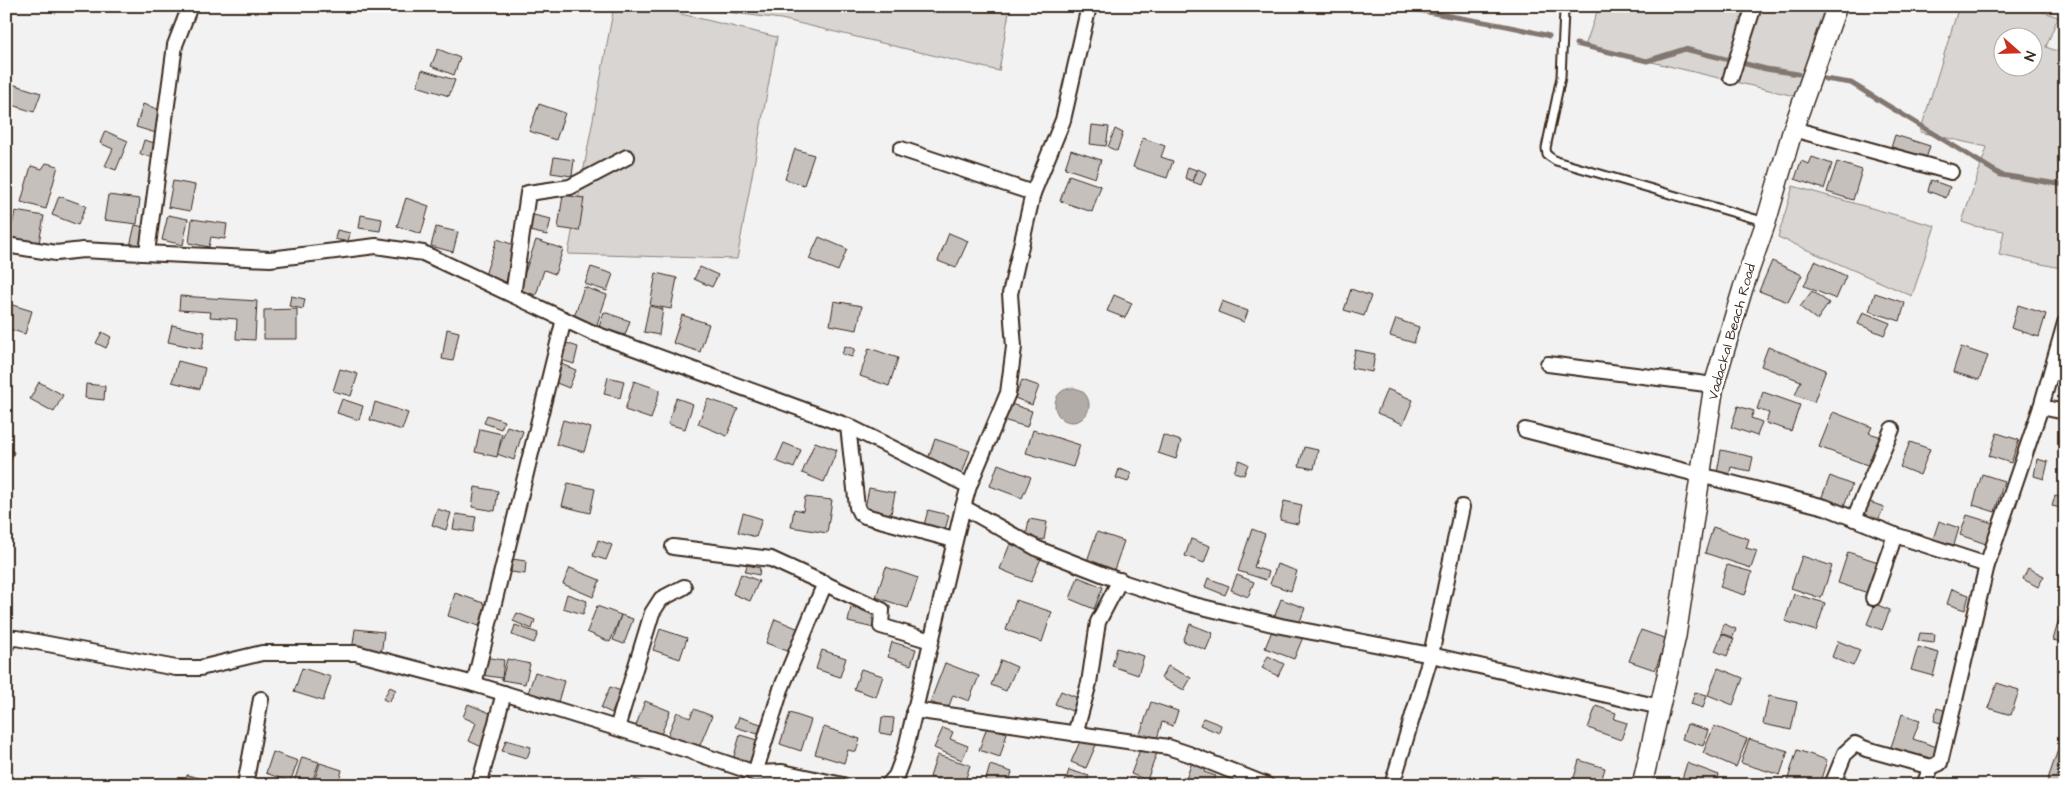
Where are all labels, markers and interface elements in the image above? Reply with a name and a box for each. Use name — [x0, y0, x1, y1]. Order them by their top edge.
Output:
north arrow — [1994, 28, 2044, 78]
text: N — [2018, 49, 2040, 64]
street label: Vadackal Beach Road — [1703, 262, 1761, 402]

